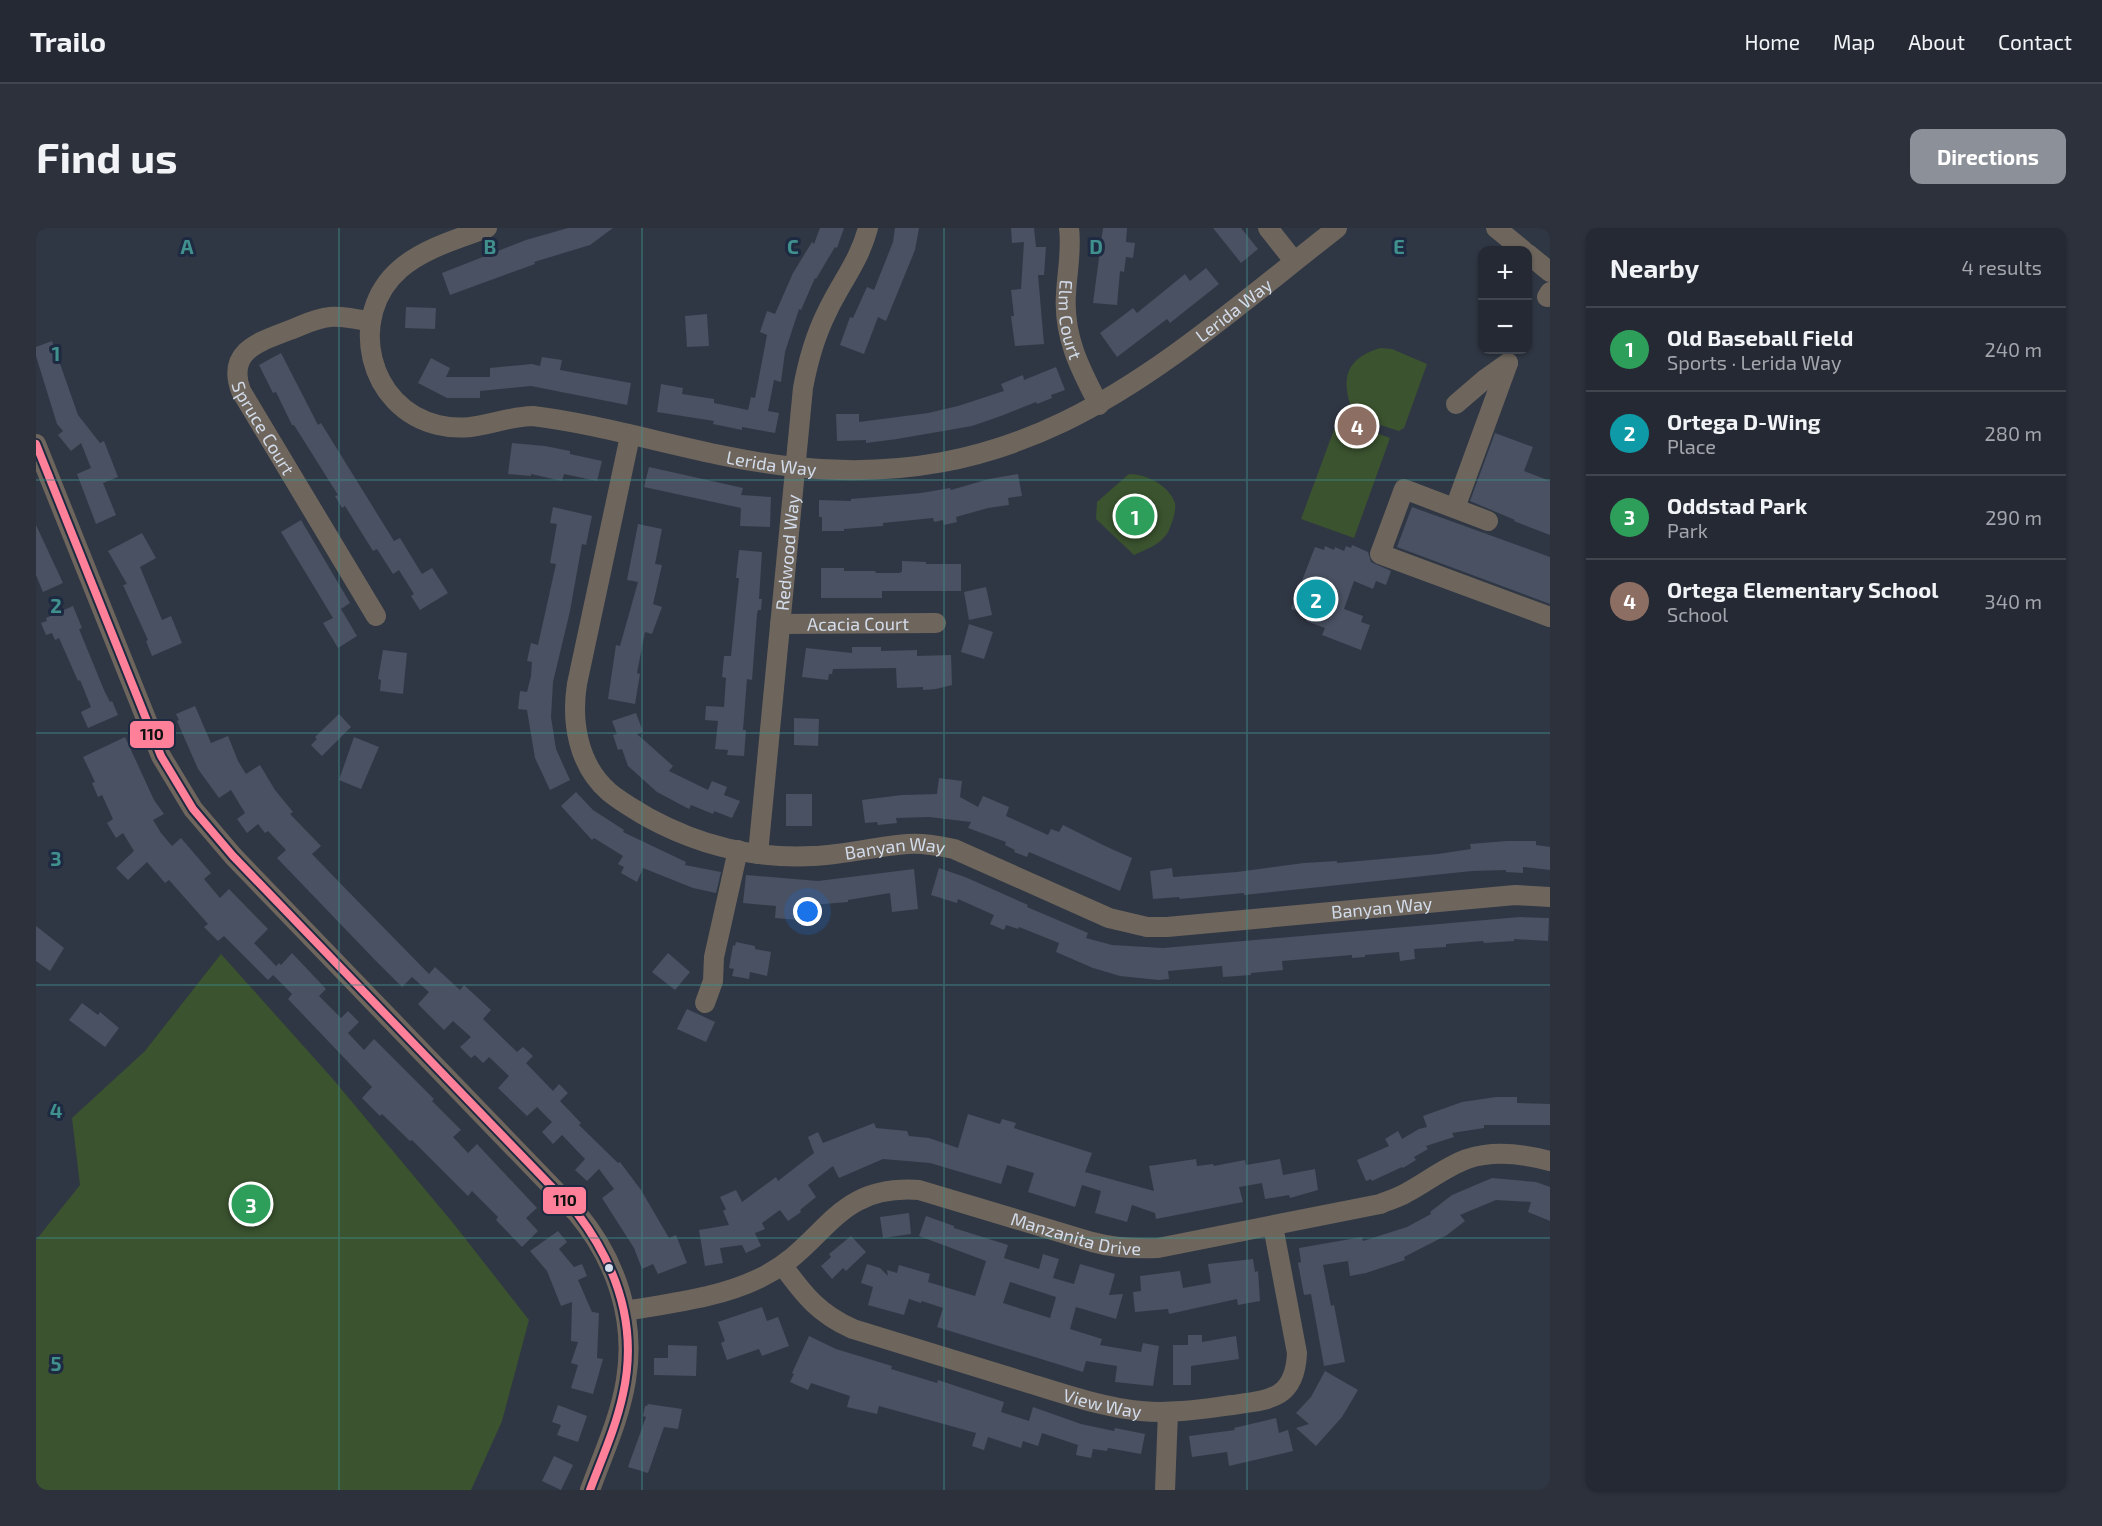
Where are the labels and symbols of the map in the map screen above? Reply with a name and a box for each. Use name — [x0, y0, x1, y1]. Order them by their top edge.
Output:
text: A — [180, 234, 194, 258]
text: B — [484, 234, 496, 258]
text: C — [787, 234, 799, 258]
text: D — [1089, 234, 1103, 258]
text: E — [1393, 234, 1405, 258]
street label: Lerida Way — [1191, 273, 1277, 346]
street label: Elm Court — [1055, 279, 1087, 362]
text: 1 — [52, 341, 60, 365]
street label: Spruce Court — [228, 379, 300, 479]
pin: 4 — [1338, 404, 1376, 448]
street label: Lerida Way — [724, 446, 818, 480]
street label: Redwood Way — [771, 493, 804, 612]
pin: 1 — [1116, 494, 1154, 538]
pin: 2 — [1296, 576, 1336, 622]
text: 2 — [50, 593, 62, 617]
street label: Acacia Court — [807, 612, 909, 635]
line badge: 110 — [129, 720, 175, 749]
text: 110 — [140, 724, 164, 743]
street label: Banyan Way — [843, 833, 948, 864]
text: 3 — [50, 846, 62, 870]
street label: Banyan Way — [1330, 892, 1434, 923]
your location — [793, 897, 822, 926]
text: 4 — [50, 1098, 63, 1122]
pin: 3 — [232, 1182, 270, 1226]
line badge: 110 — [542, 1186, 587, 1215]
text: 110 — [553, 1190, 577, 1209]
street label: Manzanita Drive — [1008, 1207, 1141, 1259]
unlabelled marker — [603, 1262, 615, 1274]
text: 5 — [50, 1351, 62, 1375]
street label: View Way — [1061, 1383, 1143, 1422]

